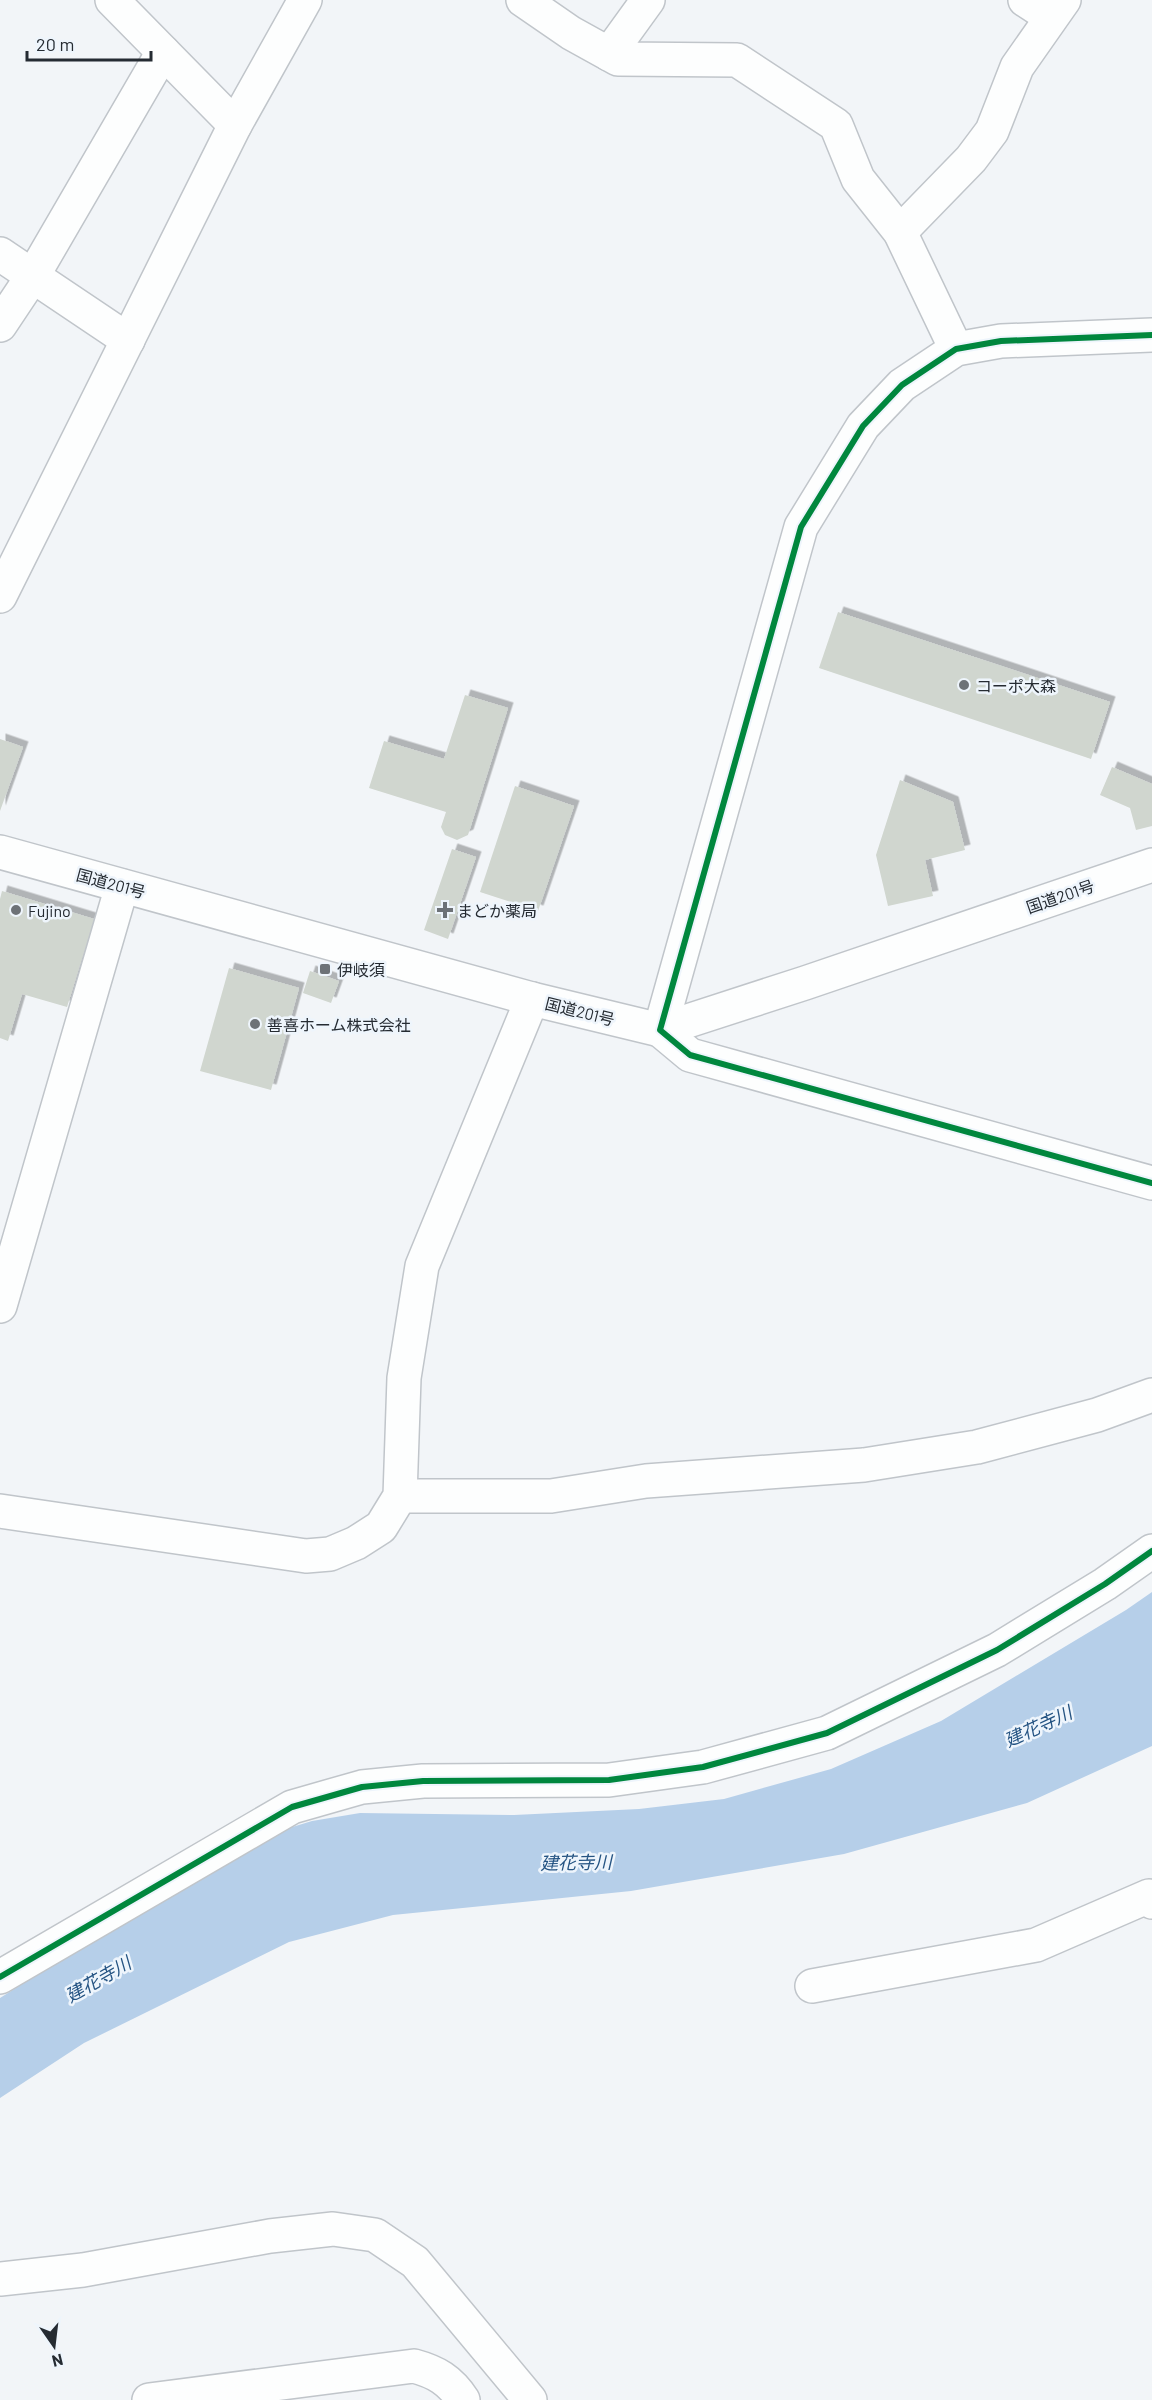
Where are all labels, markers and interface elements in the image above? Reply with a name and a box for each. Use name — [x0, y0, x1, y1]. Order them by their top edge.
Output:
scale bar — [27, 24, 152, 62]
text: 20 m — [36, 33, 74, 55]
place label: コーポ大森 — [976, 676, 1056, 695]
marker: コーポ大森 — [957, 678, 971, 692]
street label: 国道201号 — [74, 865, 148, 901]
street label: 国道201号 — [1023, 875, 1097, 917]
place label: Fujino — [28, 901, 71, 920]
place label: まどか薬局 — [457, 901, 537, 920]
marker: Fujino — [9, 903, 23, 917]
marker: まどか薬局 — [438, 903, 452, 917]
place label: 伊岐須 — [337, 960, 385, 979]
marker: 伊岐須 — [318, 962, 332, 976]
street label: 国道201号 — [543, 993, 617, 1029]
place label: 善喜ホーム株式会社 — [267, 1015, 411, 1034]
marker: 善喜ホーム株式会社 — [248, 1017, 262, 1031]
water label: 建花寺川 — [1001, 1700, 1077, 1751]
water label: 建花寺川 — [540, 1850, 614, 1874]
water label: 建花寺川 — [61, 1950, 136, 2007]
north arrow — [24, 2316, 84, 2376]
text: N — [50, 2351, 65, 2372]

